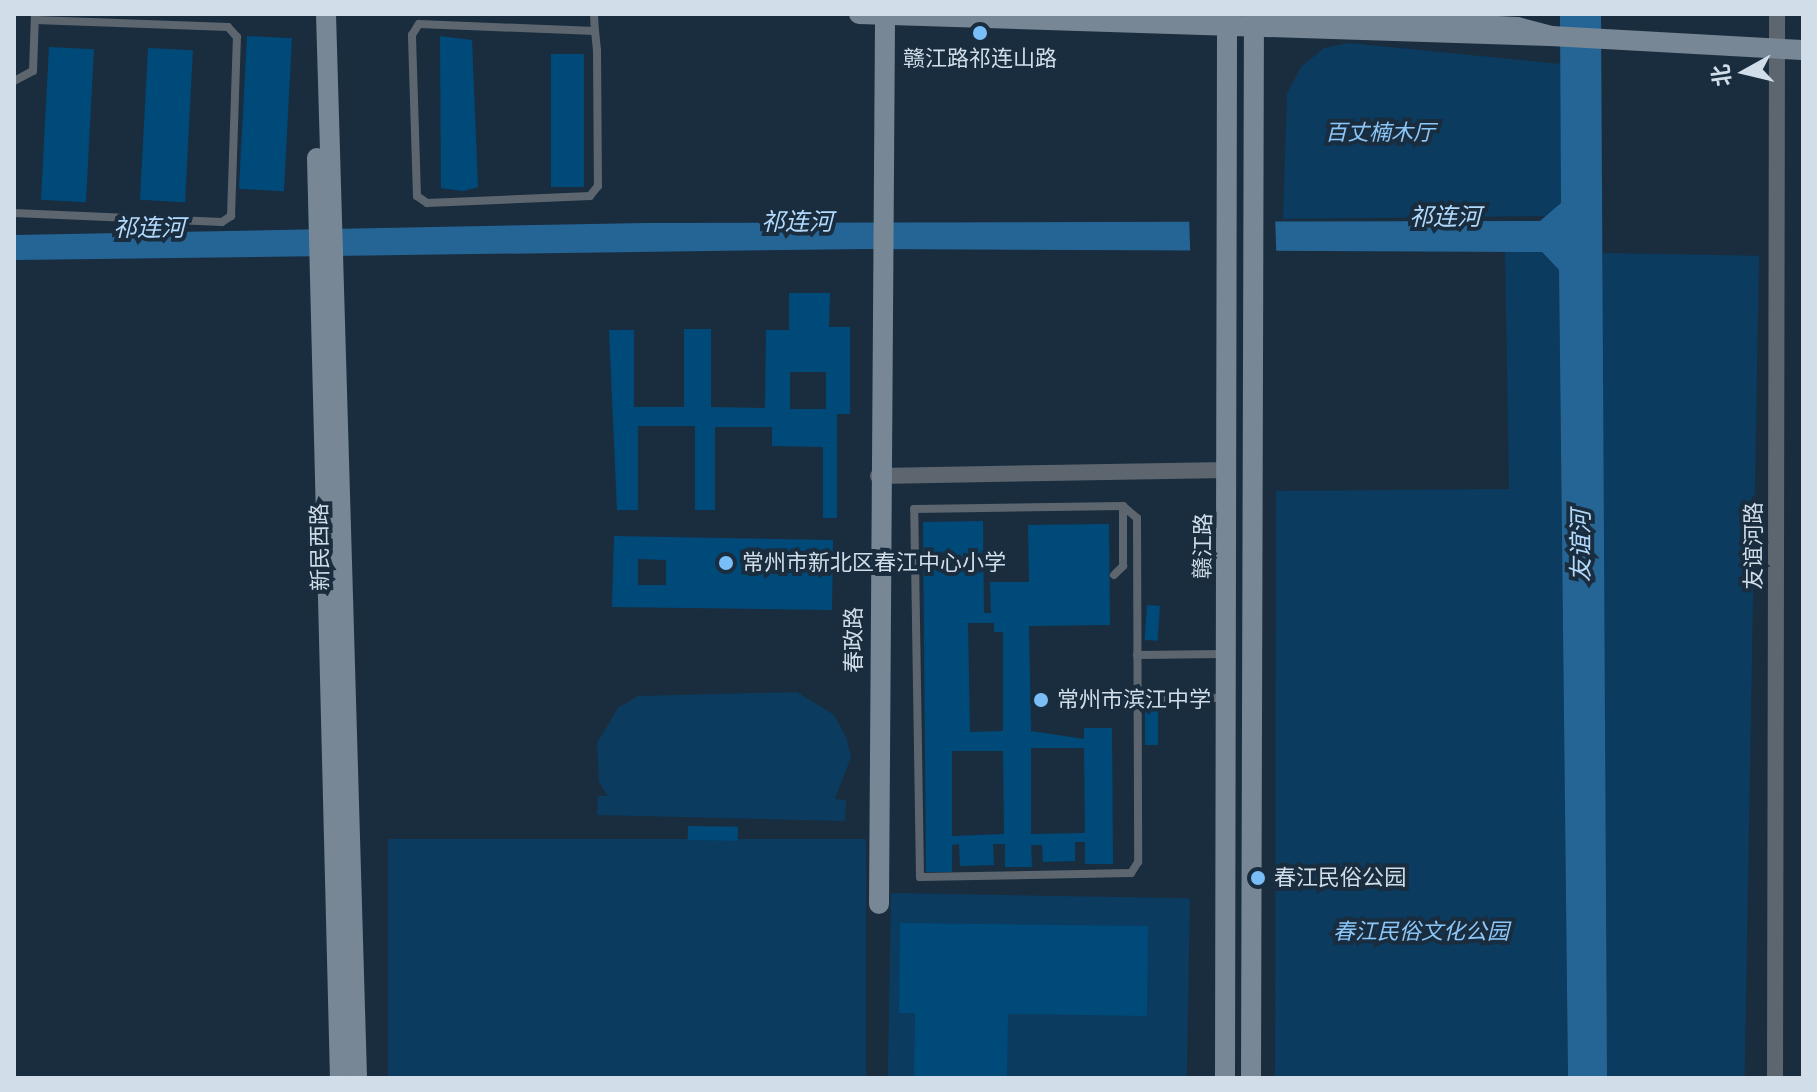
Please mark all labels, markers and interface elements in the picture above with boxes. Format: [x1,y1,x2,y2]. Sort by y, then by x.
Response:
marker: 赣江路祁连山路 [971,24,989,42]
north arrow [1705,32,1785,112]
place label: 赣江路祁连山路 [903,46,1057,72]
text: 北 [1706,62,1737,88]
park label: 百丈楠木厅 [1325,120,1435,146]
water label: 祁连河 [1409,203,1481,231]
water label: 祁连河 [761,208,833,236]
water label: 祁连河 [113,214,185,242]
street label: 友谊河路 [1741,502,1767,590]
street label: 新民西路 [306,503,334,591]
water label: 友谊河 [1567,510,1595,582]
street label: 赣江路 [1189,513,1217,579]
place label: 常州市新北区春江中心小学 [742,550,1006,576]
marker: 常州市新北区春江中心小学 [717,554,735,572]
street label: 春政路 [841,607,867,673]
place label: 常州市滨江中学 [1057,687,1211,713]
marker: 常州市滨江中学 [1032,691,1050,709]
place label: 春江民俗公园 [1274,865,1406,891]
marker: 春江民俗公园 [1249,869,1267,887]
park label: 春江民俗文化公园 [1333,919,1509,945]

